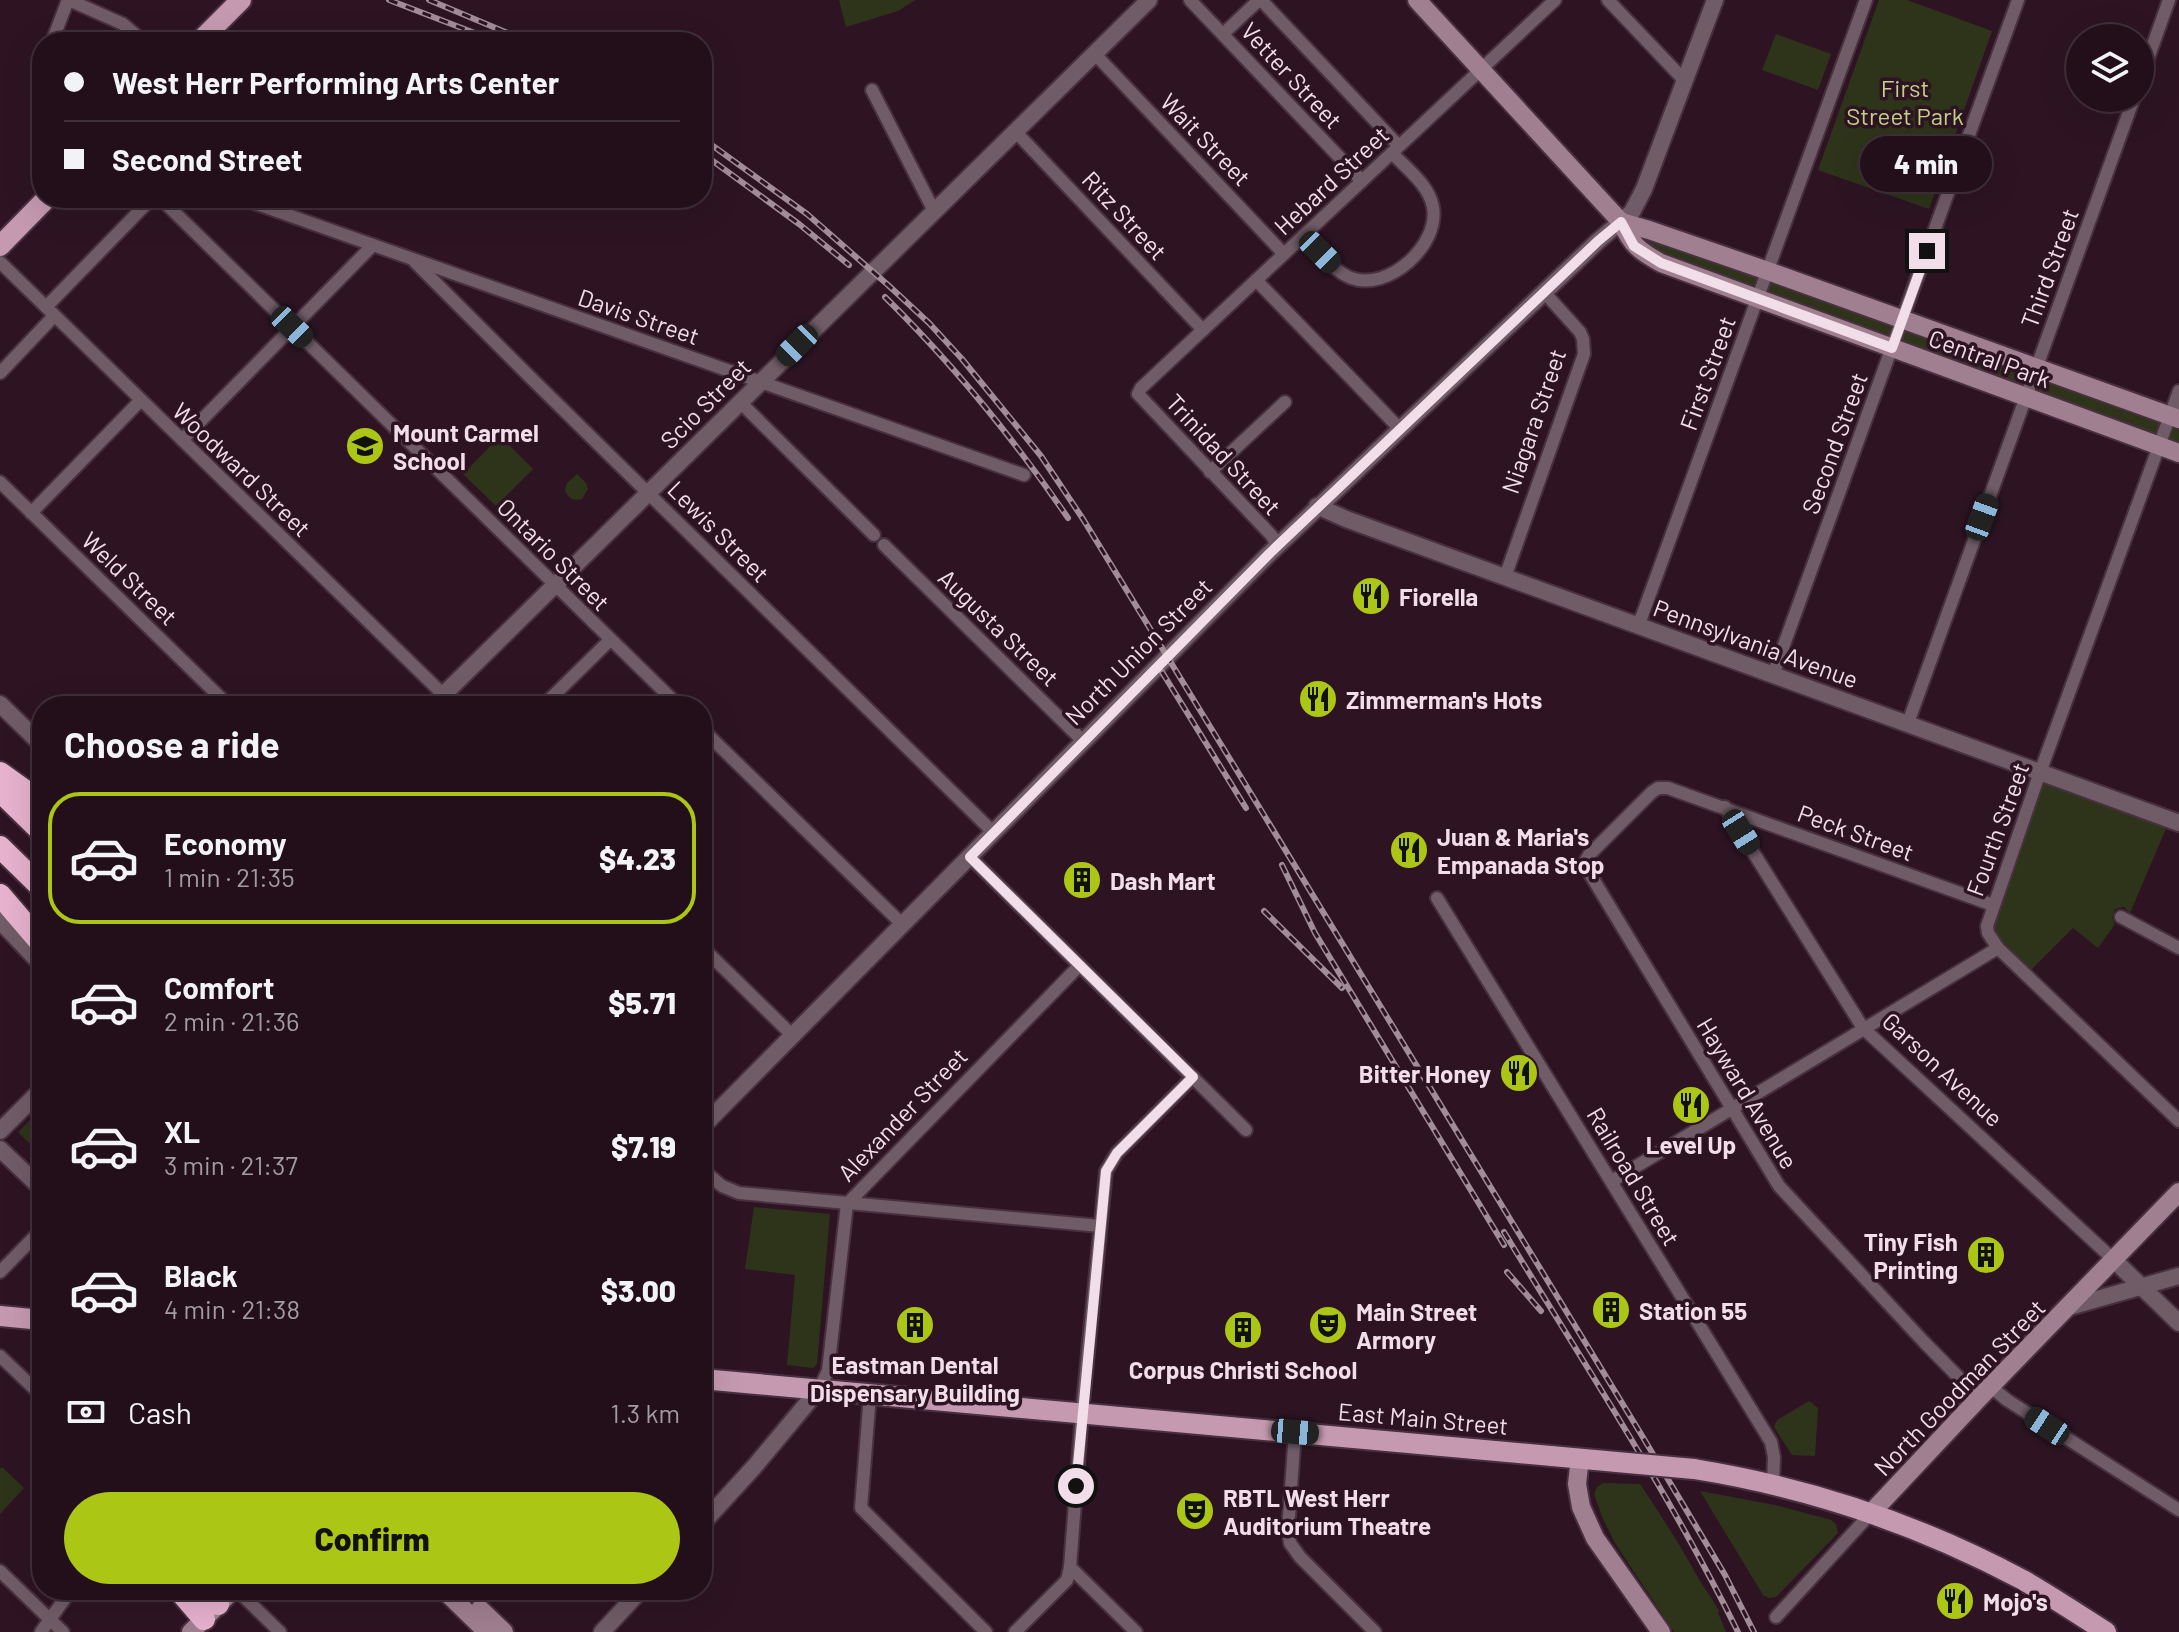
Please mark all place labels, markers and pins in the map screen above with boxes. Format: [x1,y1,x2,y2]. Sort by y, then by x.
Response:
place label: Mount Carmel School [393,418,539,475]
school or university icon: Mount Carmel School [344,425,386,467]
restaurant icon: Fiorella [1350,575,1392,617]
place label: Fiorella [1399,582,1478,611]
restaurant icon: Zimmerman's Hots [1297,678,1339,720]
place label: Zimmerman's Hots [1346,685,1542,714]
place label: Juan & Maria's Empanada Stop [1437,822,1604,879]
restaurant icon: Juan & Maria's Empanada Stop [1388,829,1430,871]
building icon: Dash Mart [1061,859,1103,901]
place label: Dash Mart [1110,866,1216,895]
restaurant icon: Bitter Honey [1498,1052,1540,1094]
place label: Bitter Honey [1359,1059,1491,1088]
restaurant icon: Level Up [1670,1084,1712,1126]
place label: Level Up [1646,1130,1736,1159]
place label: Tiny Fish Printing [1864,1227,1958,1284]
building icon: Tiny Fish Printing [1965,1234,2007,1276]
building icon: Station 55 [1590,1289,1632,1331]
place label: Station 55 [1639,1296,1747,1325]
place label: Main Street Armory [1356,1297,1477,1354]
building icon: Eastman Dental Dispensary Building [894,1304,936,1346]
theatre icon: Main Street Armory [1307,1304,1349,1346]
building icon: Corpus Christi School [1222,1309,1264,1351]
place label: Eastman Dental Dispensary Building [810,1350,1020,1407]
place label: Corpus Christi School [1129,1355,1357,1384]
place label: RBTL West Herr Auditorium Theatre [1223,1483,1431,1540]
theatre icon: RBTL West Herr Auditorium Theatre [1174,1490,1216,1532]
restaurant icon: Mojo's [1934,1580,1976,1622]
place label: Mojo's [1983,1587,2048,1616]

